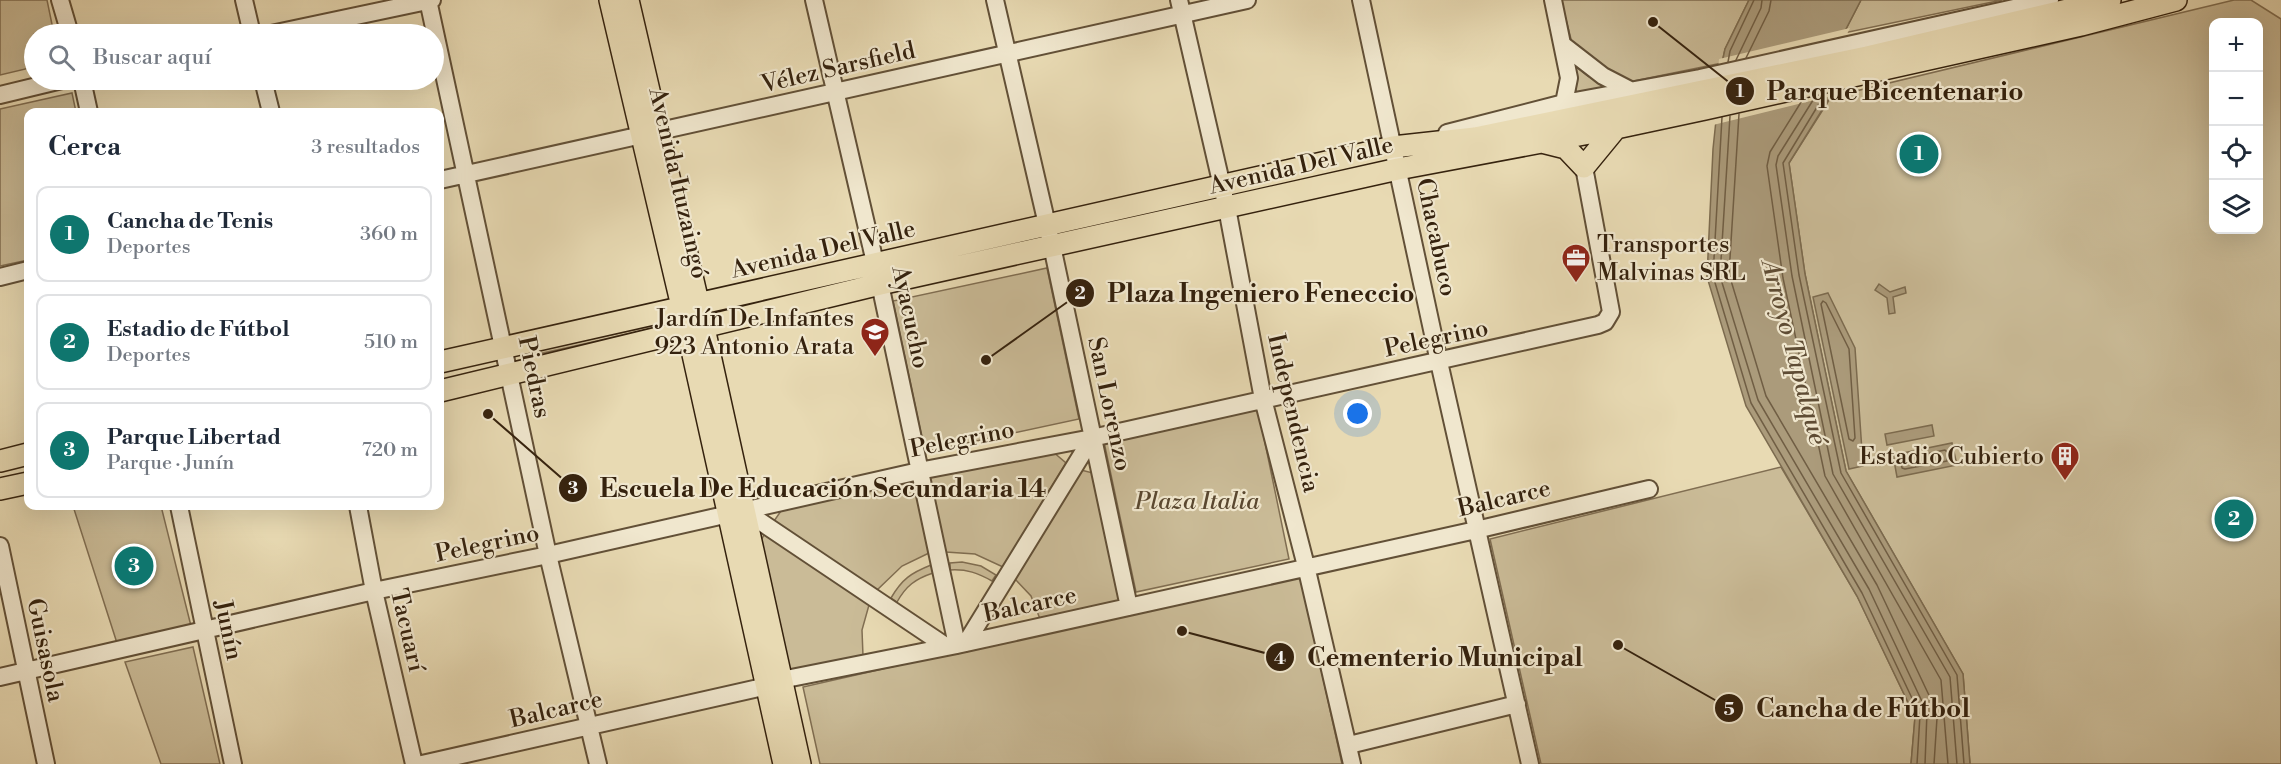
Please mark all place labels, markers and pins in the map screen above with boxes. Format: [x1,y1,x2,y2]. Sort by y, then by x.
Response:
callout: Parque Bicentenario [1725,69,2036,113]
pin: 1 [1900,132,1938,176]
place label: Transportes Malvinas SRL [1597,230,1746,288]
office icon: Transportes Malvinas SRL [1560,242,1592,284]
callout: Plaza Ingeniero Feneccio [1065,271,1426,315]
place label: Jardín De Infantes 923 Antonio Arata [655,304,855,362]
school or university icon: Jardín De Infantes 923 Antonio Arata [859,316,891,358]
building icon: Estadio Cubierto [2049,440,2081,482]
place label: Estadio Cubierto [1859,442,2044,472]
callout: Escuela De Educación Secundaria 14 [558,466,1059,510]
pin: 2 [2214,496,2254,542]
pin: 3 [114,544,154,588]
callout: Cementerio Municipal [1265,635,1595,679]
callout: Cancha de Fútbol [1714,686,1982,730]

